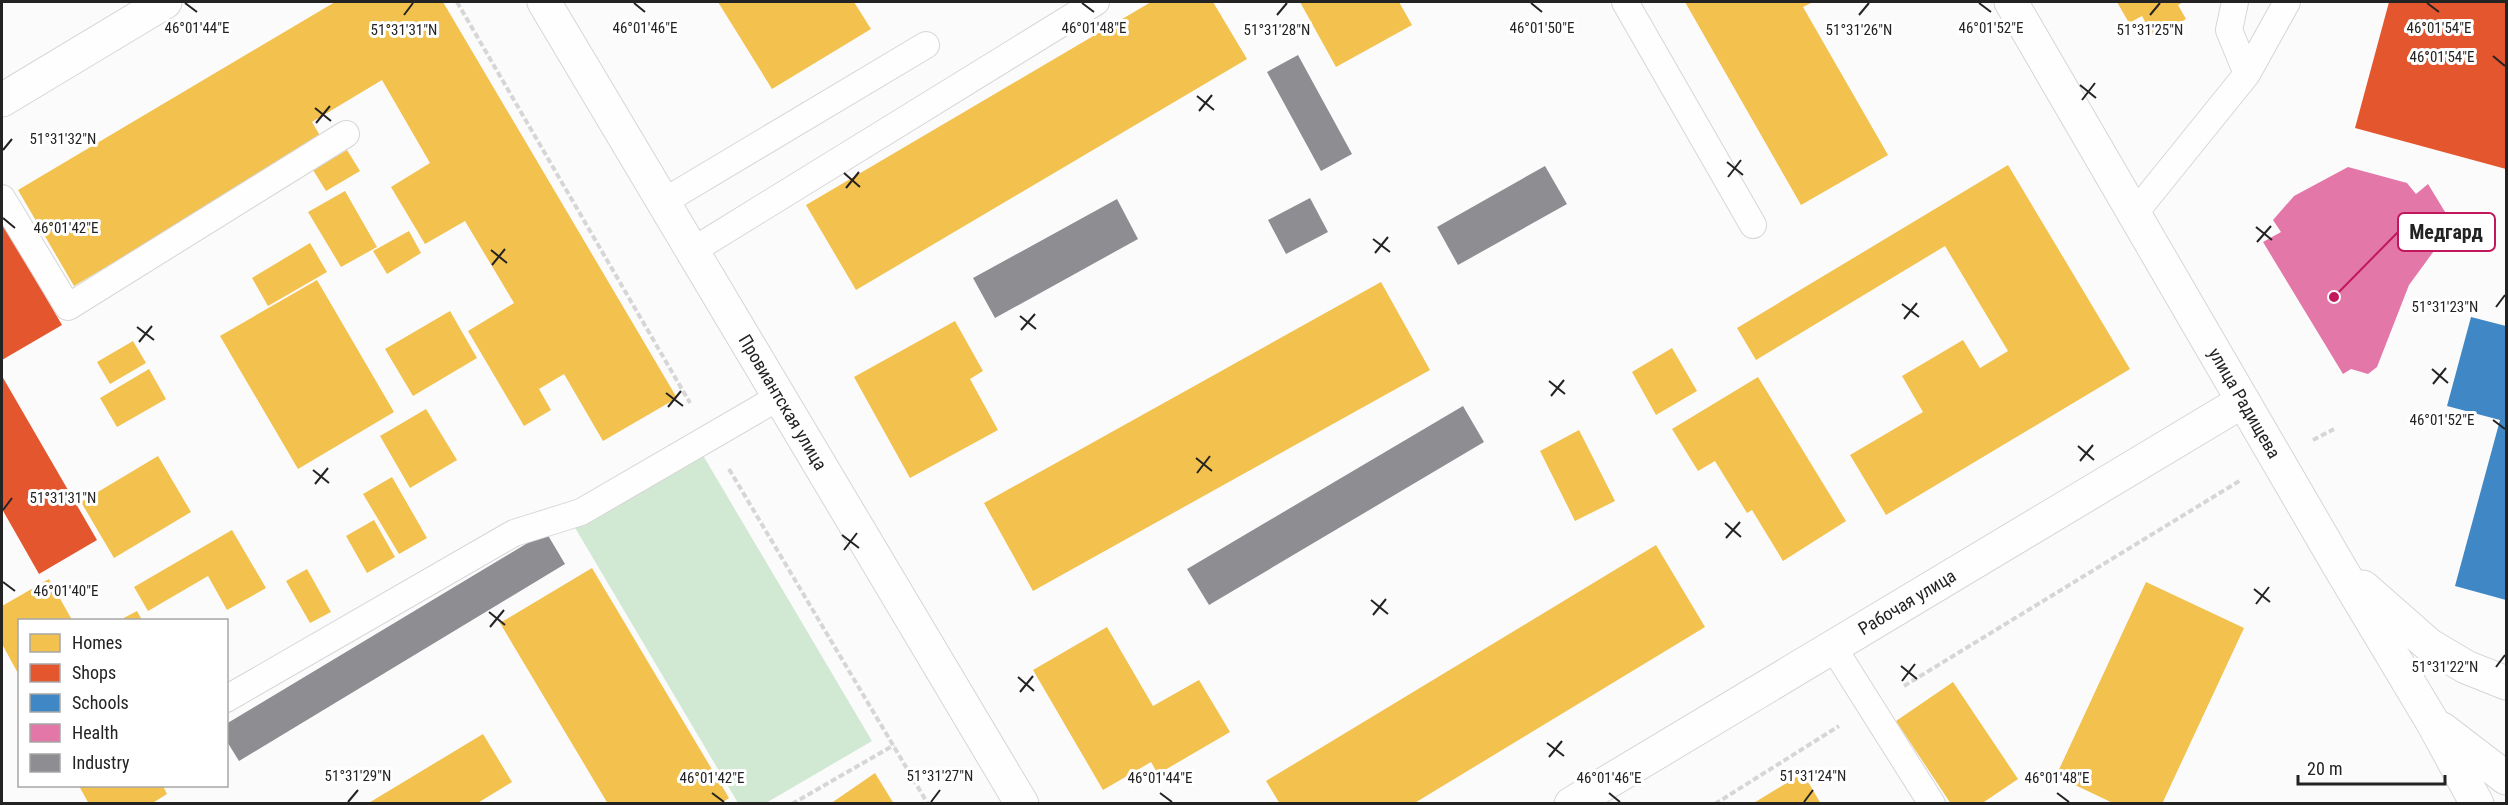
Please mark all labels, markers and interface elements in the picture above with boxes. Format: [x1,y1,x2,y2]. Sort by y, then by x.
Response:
text: 46°01'44"E [165,19,229,37]
text: 46°01'46"E [613,19,677,37]
text: 46°01'48"E [1062,19,1126,37]
text: 46°01'50"E [1510,19,1574,37]
text: 46°01'52"E [1959,19,2023,37]
text: 46°01'54"E [2407,19,2471,37]
text: 51°31'31"N [371,21,437,39]
text: 51°31'28"N [1244,21,1310,39]
text: 51°31'26"N [1826,21,1892,39]
text: 51°31'25"N [2117,21,2183,39]
text: 46°01'54"E [2410,48,2474,66]
text: 51°31'32"N [30,130,96,148]
callout: Медгард [2398,213,2495,251]
text: 46°01'42"E [34,219,98,237]
text: Медгард [2409,220,2483,244]
text: 51°31'23"N [2412,298,2478,316]
street label: Провиантская улица [735,330,831,474]
street label: улица Радищева [2204,344,2285,462]
text: 46°01'52"E [2410,411,2474,429]
text: 51°31'31"N [30,489,96,507]
street label: Рабочая улица [1854,565,1959,639]
text: 46°01'40"E [34,582,98,600]
legend [18,619,228,787]
text: Homes [72,632,122,653]
text: 51°31'22"N [2412,658,2478,676]
text: Shops [72,662,116,683]
text: Schools [72,692,129,713]
text: Health [72,722,118,743]
scale bar [2298,748,2445,786]
text: Industry [72,752,130,773]
text: 20 m [2307,758,2342,779]
text: 51°31'29"N [325,767,391,785]
text: 51°31'27"N [907,767,973,785]
text: 51°31'24"N [1780,767,1846,785]
text: 46°01'42"E [680,769,744,787]
text: 46°01'44"E [1128,769,1192,787]
text: 46°01'46"E [1577,769,1641,787]
text: 46°01'48"E [2025,769,2089,787]

